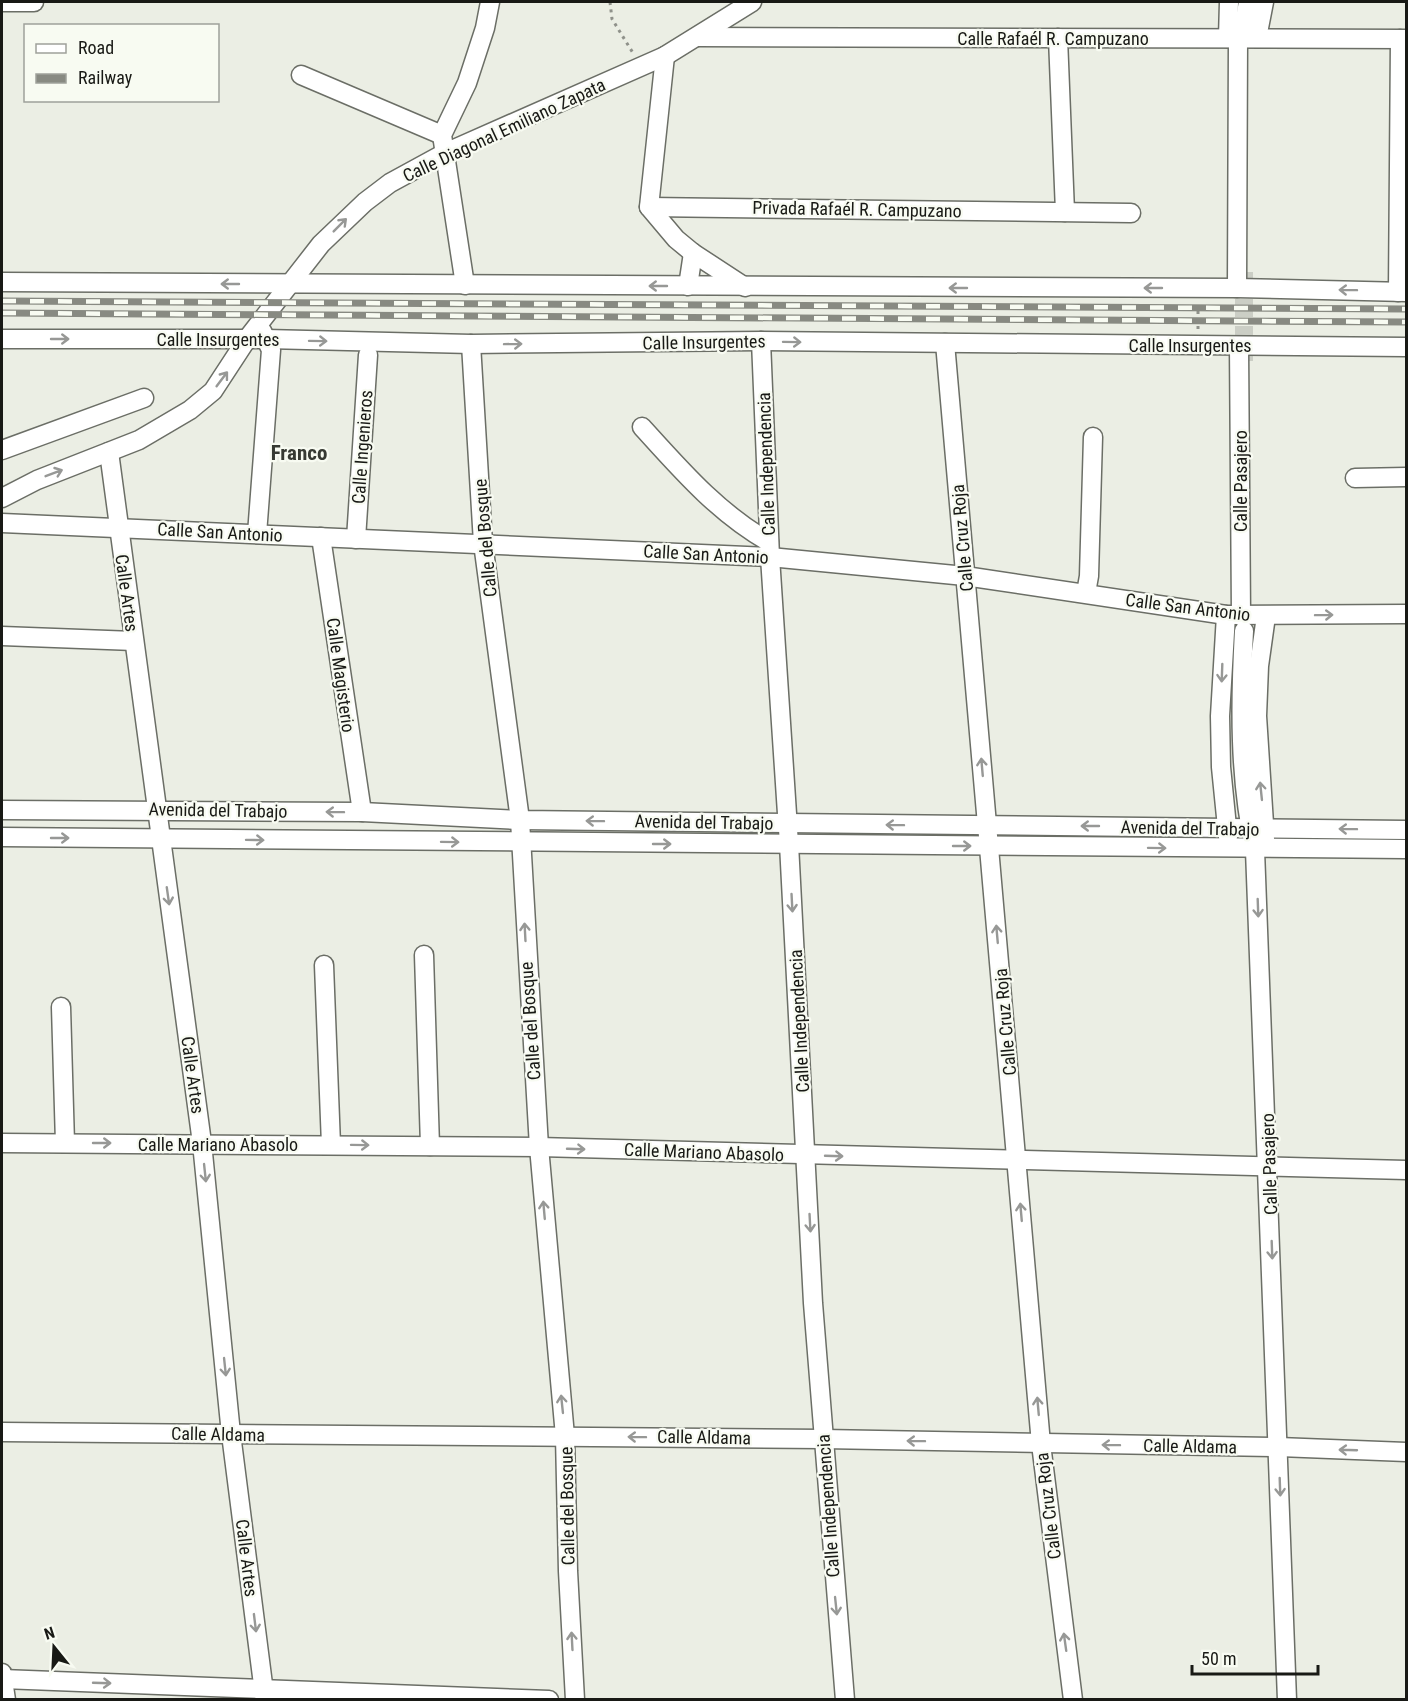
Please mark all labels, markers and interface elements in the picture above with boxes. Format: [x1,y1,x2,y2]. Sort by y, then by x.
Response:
legend [24,24,219,102]
street label: Calle Rafaél R. Campuzano [957,28,1149,49]
text: Road [78,37,114,58]
text: Railway [78,67,133,88]
street label: Calle Diagonal Emiliano Zapata [399,74,609,186]
street label: Privada Rafaél R. Campuzano [752,197,962,221]
one-way arrow [333,217,348,232]
one-way arrow [220,278,240,290]
one-way arrow [649,280,669,292]
one-way arrow [949,282,969,294]
one-way arrow [1144,282,1164,294]
one-way arrow [1339,284,1359,296]
street label: Calle Insurgentes [156,329,280,350]
street label: Calle Insurgentes [642,330,766,354]
one-way arrow [49,333,69,345]
one-way arrow [307,335,327,346]
street label: Calle Insurgentes [1128,335,1252,356]
one-way arrow [781,336,801,348]
one-way arrow [502,338,522,350]
one-way arrow [215,371,228,387]
street label: Calle Ingenieros [348,389,376,505]
street label: Calle Independencia [753,392,779,536]
street label: Calle Pasajero [1230,430,1251,532]
district label: Franco [271,441,327,465]
one-way arrow [44,467,63,478]
street label: Calle del Bosque [469,478,501,598]
street label: Calle Cruz Roja [947,484,977,592]
street label: Calle San Antonio [157,518,283,546]
street label: Calle San Antonio [643,540,769,568]
street label: Calle Artes [111,553,143,633]
street label: Calle San Antonio [1124,589,1252,625]
one-way arrow [1314,609,1334,621]
street label: Calle Magisterio [323,616,359,734]
one-way arrow [1216,663,1227,683]
one-way arrow [976,757,987,777]
one-way arrow [1255,782,1266,802]
street label: Avenida del Trabajo [148,798,288,822]
one-way arrow [326,806,346,818]
street label: Avenida del Trabajo [634,810,774,834]
one-way arrow [586,815,606,827]
street label: Avenida del Trabajo [1120,816,1260,840]
one-way arrow [886,819,906,830]
one-way arrow [1081,820,1101,832]
one-way arrow [1339,824,1359,835]
one-way arrow [49,832,69,844]
one-way arrow [244,834,264,845]
one-way arrow [439,836,459,848]
one-way arrow [652,838,672,850]
one-way arrow [952,840,972,852]
one-way arrow [1147,842,1167,854]
one-way arrow [163,886,174,906]
one-way arrow [787,892,798,912]
one-way arrow [1252,898,1263,918]
one-way arrow [519,922,530,942]
one-way arrow [991,924,1002,944]
street label: Calle Independencia [785,949,813,1093]
street label: Calle del Bosque [515,961,545,1081]
street label: Calle Cruz Roja [990,968,1020,1076]
street label: Calle Artes [177,1035,209,1115]
street label: Calle Pasajero [1257,1113,1281,1215]
street label: Calle Mariano Abasolo [138,1134,298,1155]
one-way arrow [91,1137,111,1149]
one-way arrow [349,1139,369,1151]
street label: Calle Mariano Abasolo [624,1139,784,1165]
one-way arrow [565,1143,585,1154]
one-way arrow [823,1151,843,1162]
one-way arrow [200,1162,211,1182]
one-way arrow [538,1201,549,1221]
one-way arrow [1015,1202,1026,1222]
one-way arrow [804,1213,815,1233]
one-way arrow [1266,1239,1278,1259]
one-way arrow [219,1357,230,1376]
one-way arrow [556,1395,567,1415]
one-way arrow [1032,1397,1043,1417]
street label: Calle Aldama [171,1423,265,1445]
street label: Calle Aldama [657,1426,751,1448]
one-way arrow [628,1431,648,1443]
street label: Calle Independencia [813,1434,843,1578]
one-way arrow [907,1435,927,1446]
street label: Calle Aldama [1143,1435,1237,1457]
one-way arrow [1102,1439,1122,1450]
one-way arrow [1339,1444,1359,1455]
street label: Calle del Bosque [555,1447,579,1565]
street label: Calle Cruz Roja [1031,1451,1065,1561]
one-way arrow [1275,1476,1286,1496]
street label: Calle Artes [232,1518,262,1598]
one-way arrow [831,1596,842,1616]
one-way arrow [250,1613,261,1633]
north arrow [24,1617,84,1677]
text: N [42,1623,57,1644]
one-way arrow [566,1632,577,1652]
one-way arrow [1060,1632,1071,1652]
scale bar [1192,1638,1318,1676]
text: 50 m [1201,1648,1236,1669]
one-way arrow [91,1677,111,1688]

